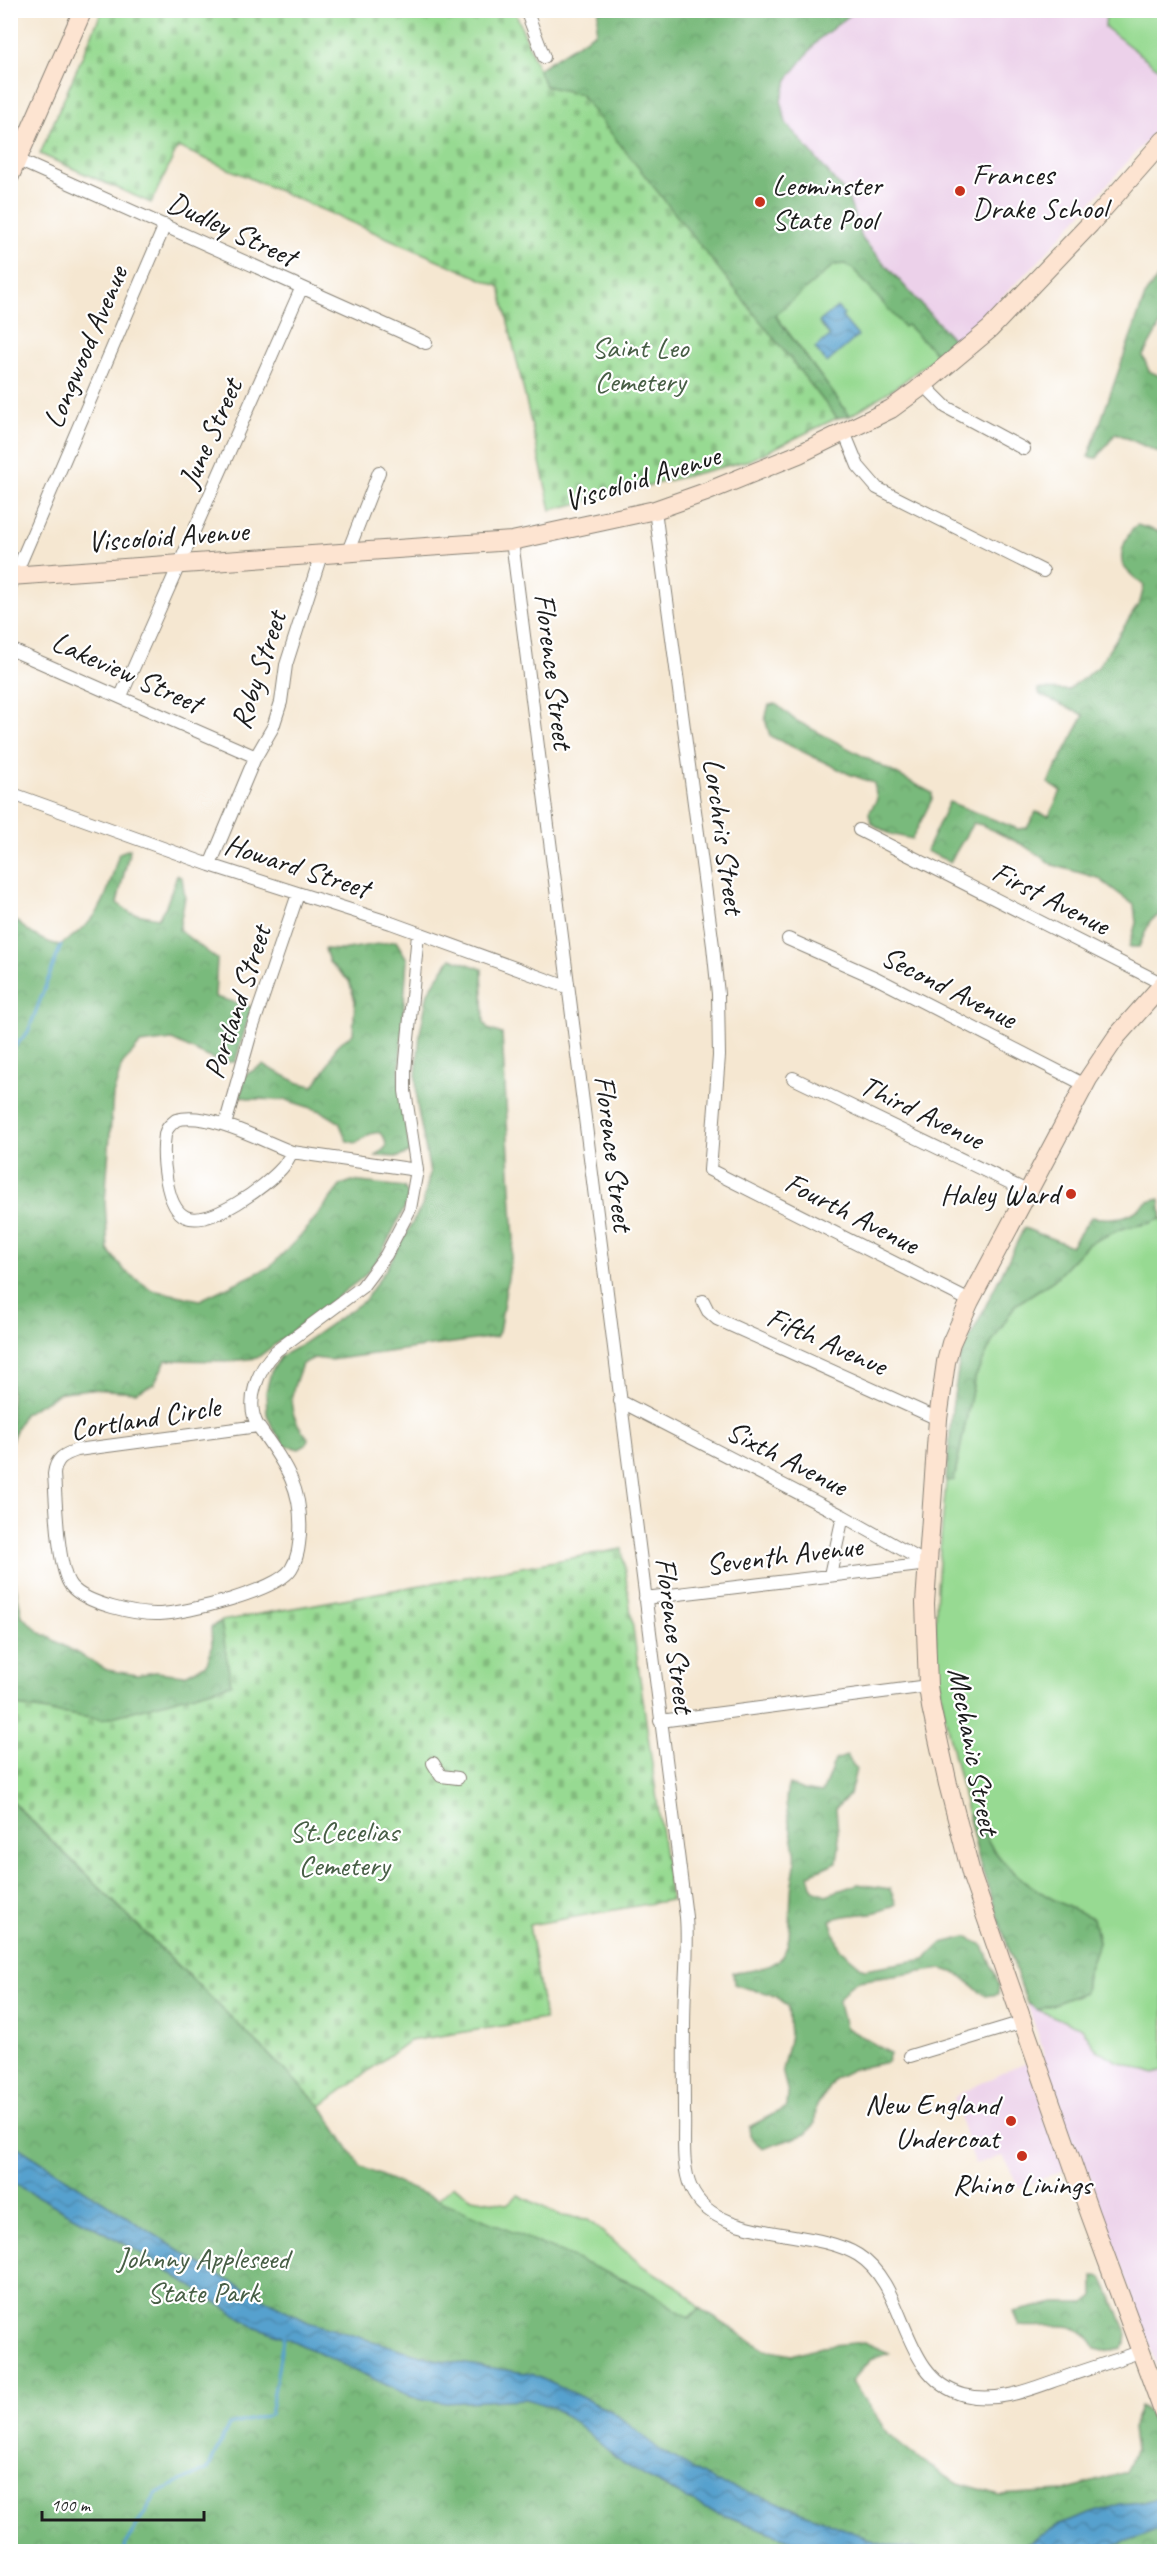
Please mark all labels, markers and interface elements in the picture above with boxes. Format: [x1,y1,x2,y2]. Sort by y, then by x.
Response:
place label: Frances Drake School [972,155,1112,227]
place label: Leominster State Pool [772,166,884,238]
street label: Dudley Street [161,183,306,277]
marker: Frances Drake School [953,184,967,198]
marker: Leominster State Pool [753,195,767,209]
street label: Longwood Avenue [34,258,137,434]
park label: Saint Leo Cemetery [592,328,690,400]
street label: June Street [168,370,252,495]
street label: Viscoloid Avenue [559,436,727,520]
street label: Viscoloid Avenue [86,511,252,561]
street label: Florence Street [526,591,583,754]
street label: Roby Street [221,603,296,734]
street label: Lakeview Street [46,622,212,724]
street label: Lorchris Street [694,756,754,919]
street label: Howard Street [220,825,378,908]
street label: First Avenue [986,852,1118,945]
street label: Portland Street [194,918,281,1083]
street label: Second Avenue [875,937,1025,1038]
street label: Third Avenue [854,1066,992,1159]
street label: Florence Street [586,1073,643,1236]
street label: Fourth Avenue [779,1163,927,1264]
place label: Haley Ward [940,1175,1063,1213]
marker: Haley Ward [1064,1187,1078,1201]
street label: Fifth Avenue [761,1298,895,1385]
street label: Cortland Circle [67,1387,225,1449]
street label: Sixth Avenue [720,1411,856,1506]
street label: Seventh Avenue [704,1526,867,1583]
street label: Florence Street [647,1555,704,1718]
street label: Mechanic Street [939,1664,1009,1841]
park label: St.Cecelias Cemetery [289,1812,401,1884]
place label: New England Undercoat [865,2085,1003,2157]
marker: New England Undercoat [1004,2114,1018,2128]
marker: Rhino Linings [1015,2149,1029,2163]
place label: Rhino Linings [953,2165,1094,2203]
park label: Johnny Appleseed State Park [115,2239,293,2311]
scale bar [42,2484,204,2522]
text: 100 m [51,2494,92,2516]

